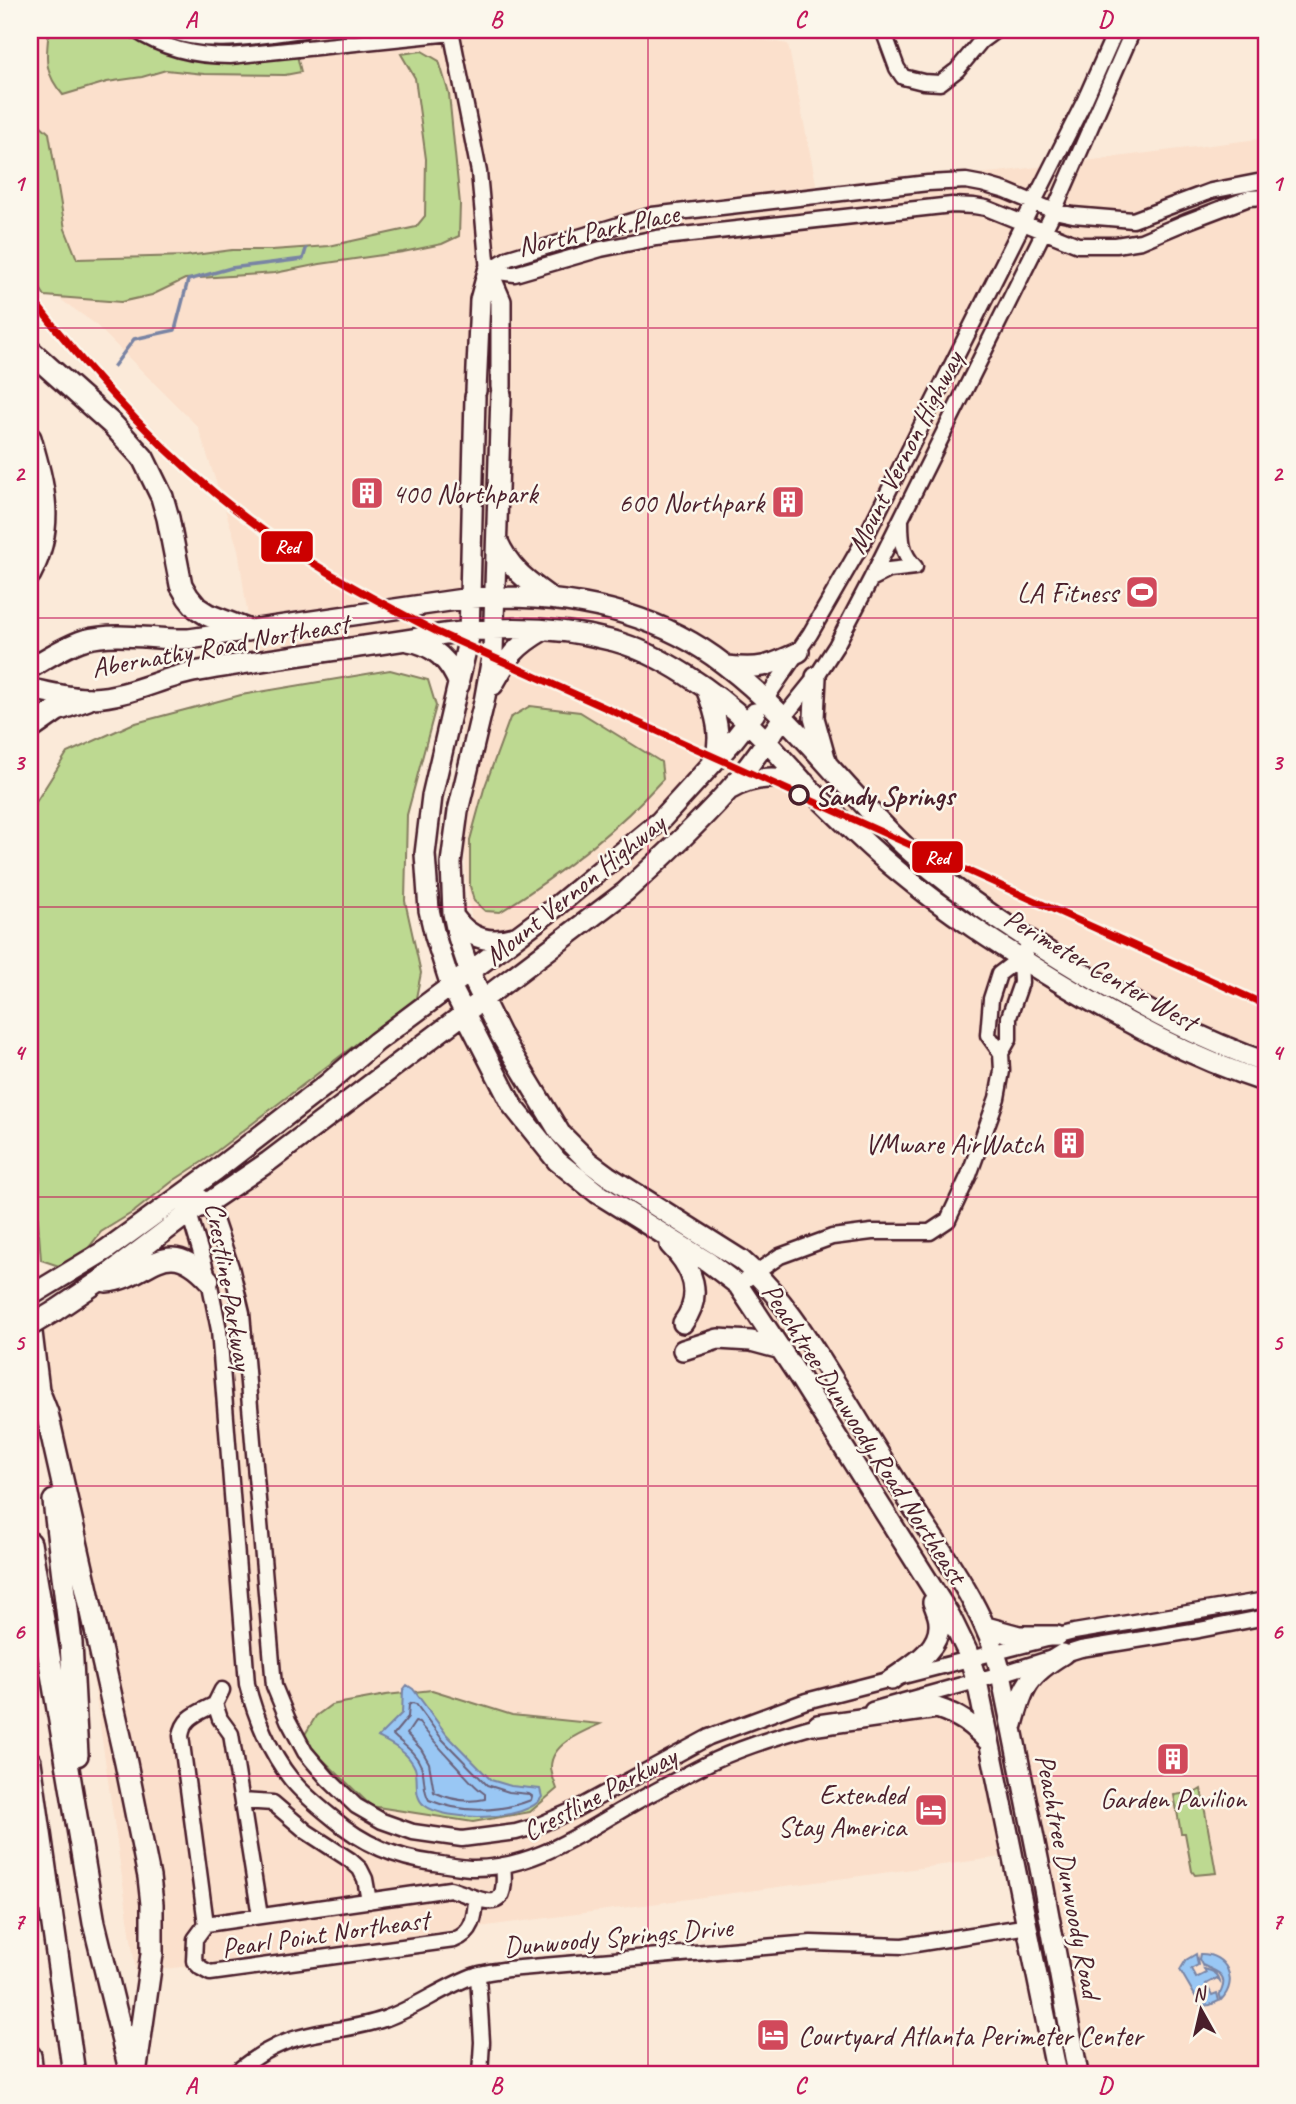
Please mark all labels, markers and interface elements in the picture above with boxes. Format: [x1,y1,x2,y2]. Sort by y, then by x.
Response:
text: A [185,5,199,34]
text: B [490,5,504,34]
text: C [795,5,809,34]
text: D [1098,5,1114,34]
text: 1 [14,169,27,198]
text: 1 [1272,169,1285,198]
street label: North Park Place [514,195,684,264]
street label: Mount Vernon Highway [838,343,972,559]
text: 2 [14,459,27,488]
text: 2 [1272,459,1285,488]
building icon: 400 Northpark [348,474,386,512]
place label: 400 Northpark [392,476,539,511]
building icon: 600 Northpark [769,483,807,521]
place label: 600 Northpark [619,485,766,520]
line badge: Red [260,530,314,563]
text: Red [275,535,302,559]
sports icon: LA Fitness [1123,573,1161,611]
place label: LA Fitness [1017,575,1120,610]
street label: Abernathy Road Northeast [89,605,355,685]
text: 3 [14,748,27,777]
text: 3 [1272,748,1285,777]
place label: Sandy Springs [815,778,958,813]
marker: Sandy Springs [789,785,809,805]
street label: Mount Vernon Highway [477,804,674,973]
line badge: Red [911,840,964,874]
text: Red [925,846,952,870]
street label: Perimeter Center West [998,900,1207,1041]
text: 4 [14,1038,27,1067]
text: 4 [1272,1038,1285,1067]
building icon: VMware AirWatch [1050,1124,1088,1162]
place label: VMware AirWatch [865,1126,1044,1161]
street label: Crestline Parkway [198,1200,262,1375]
street label: Peachtree Dunwoody Road Northeast [754,1276,976,1593]
text: 5 [14,1328,26,1357]
text: 5 [1272,1328,1284,1357]
text: 6 [14,1617,27,1646]
text: 6 [1272,1617,1285,1646]
street label: Crestline Parkway [516,1737,684,1849]
building icon: Garden Pavilion [1154,1740,1192,1778]
street label: Peachtree Dunwoody Road [1028,1751,1110,2005]
place label: Extended Stay America [778,1777,910,1844]
place label: Garden Pavilion [1100,1781,1247,1816]
hotel icon: Extended Stay America [912,1791,950,1829]
street label: Pearl Point Northeast [219,1901,435,1965]
text: 7 [14,1907,27,1936]
text: 7 [1272,1907,1285,1936]
street label: Dunwoody Springs Drive [502,1909,736,1964]
north arrow [1166,1974,1236,2044]
text: N [1191,1981,1209,2007]
hotel icon: Courtyard Atlanta Perimeter Center [754,2016,792,2054]
place label: Courtyard Atlanta Perimeter Center [798,2018,1145,2053]
text: A [185,2071,199,2100]
text: B [490,2071,504,2100]
text: C [795,2071,809,2100]
text: D [1098,2071,1114,2100]

